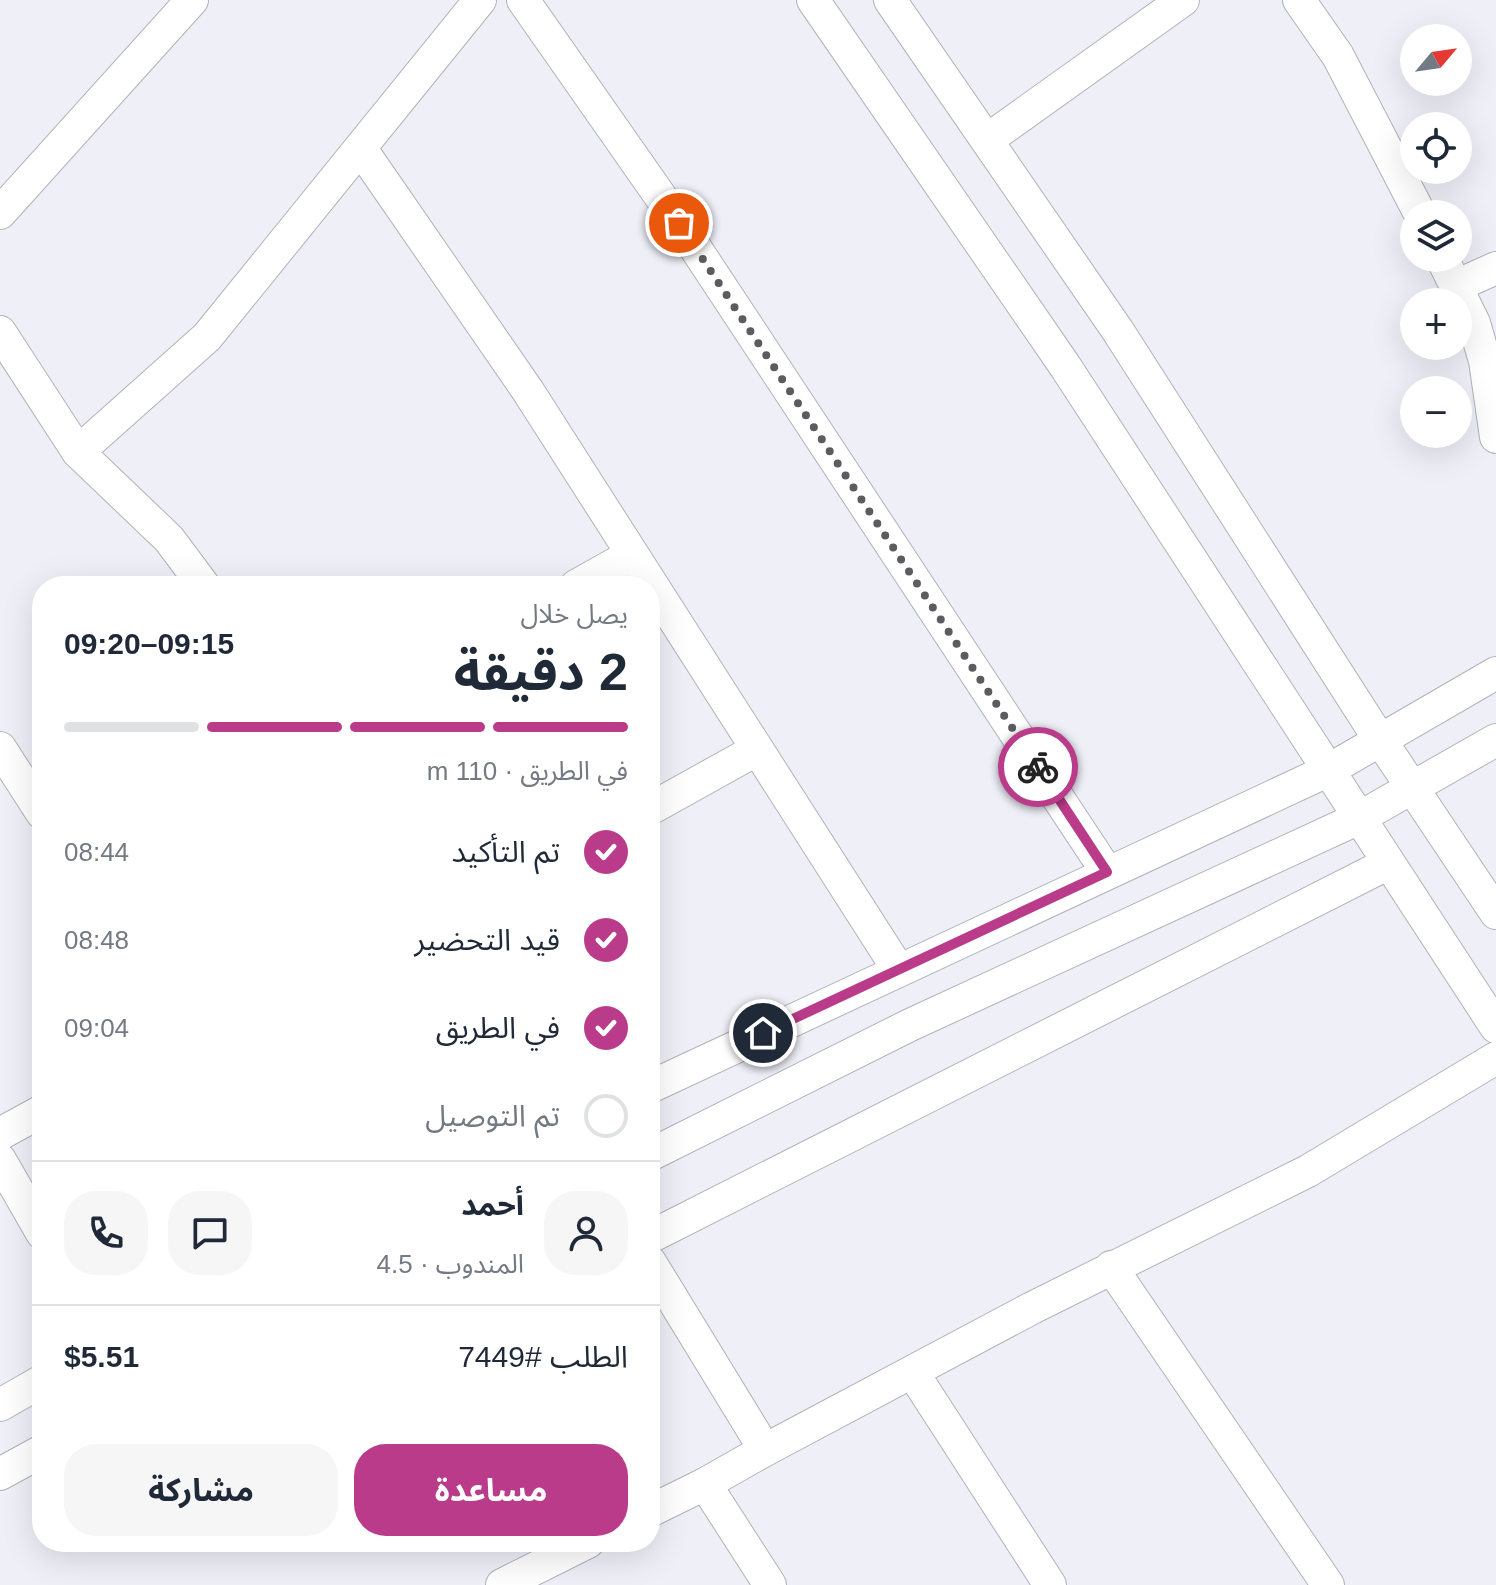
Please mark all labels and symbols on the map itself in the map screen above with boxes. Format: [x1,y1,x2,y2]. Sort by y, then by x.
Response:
north arrow [1400,24,1472,96]
pin [645,189,713,257]
courier [998,727,1078,807]
pin [729,999,797,1067]

